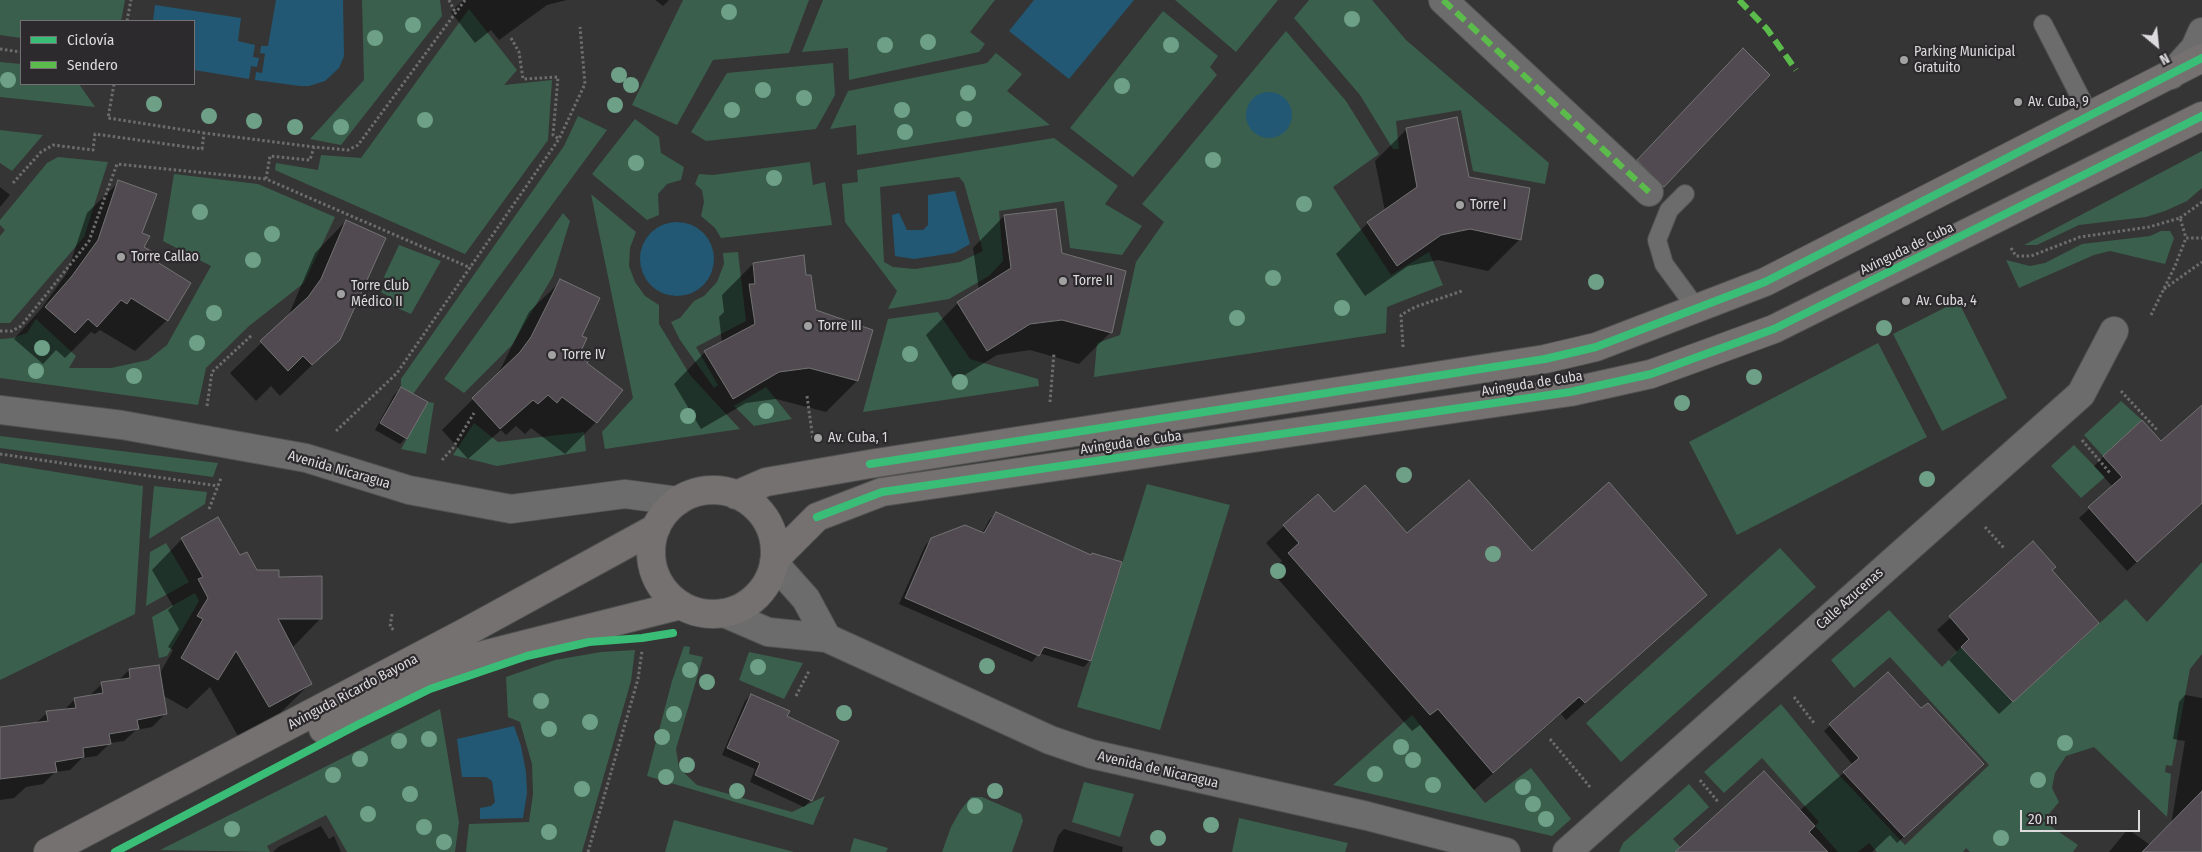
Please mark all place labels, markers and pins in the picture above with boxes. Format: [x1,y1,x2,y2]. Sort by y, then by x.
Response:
place label: Parking Municipal Gratuito [1914,44,2015,76]
marker: Parking Municipal Gratuito [1898,54,1910,66]
place label: Av. Cuba, 9 [2028,94,2089,110]
marker: Av. Cuba, 9 [2012,96,2024,108]
place label: Torre I [1470,197,1506,213]
marker: Torre I [1454,199,1466,211]
place label: Torre Callao [131,249,199,265]
marker: Torre Callao [115,251,127,263]
place label: Torre II [1073,273,1113,289]
marker: Torre II [1057,275,1069,287]
place label: Torre Club Médico II [351,278,409,310]
marker: Torre Club Médico II [335,288,347,300]
place label: Av. Cuba, 4 [1916,293,1977,309]
marker: Av. Cuba, 4 [1900,295,1912,307]
place label: Torre III [818,318,862,334]
marker: Torre III [802,320,814,332]
place label: Torre IV [562,347,605,363]
marker: Torre IV [546,349,558,361]
place label: Av. Cuba, 1 [828,430,887,446]
marker: Av. Cuba, 1 [812,432,824,444]

